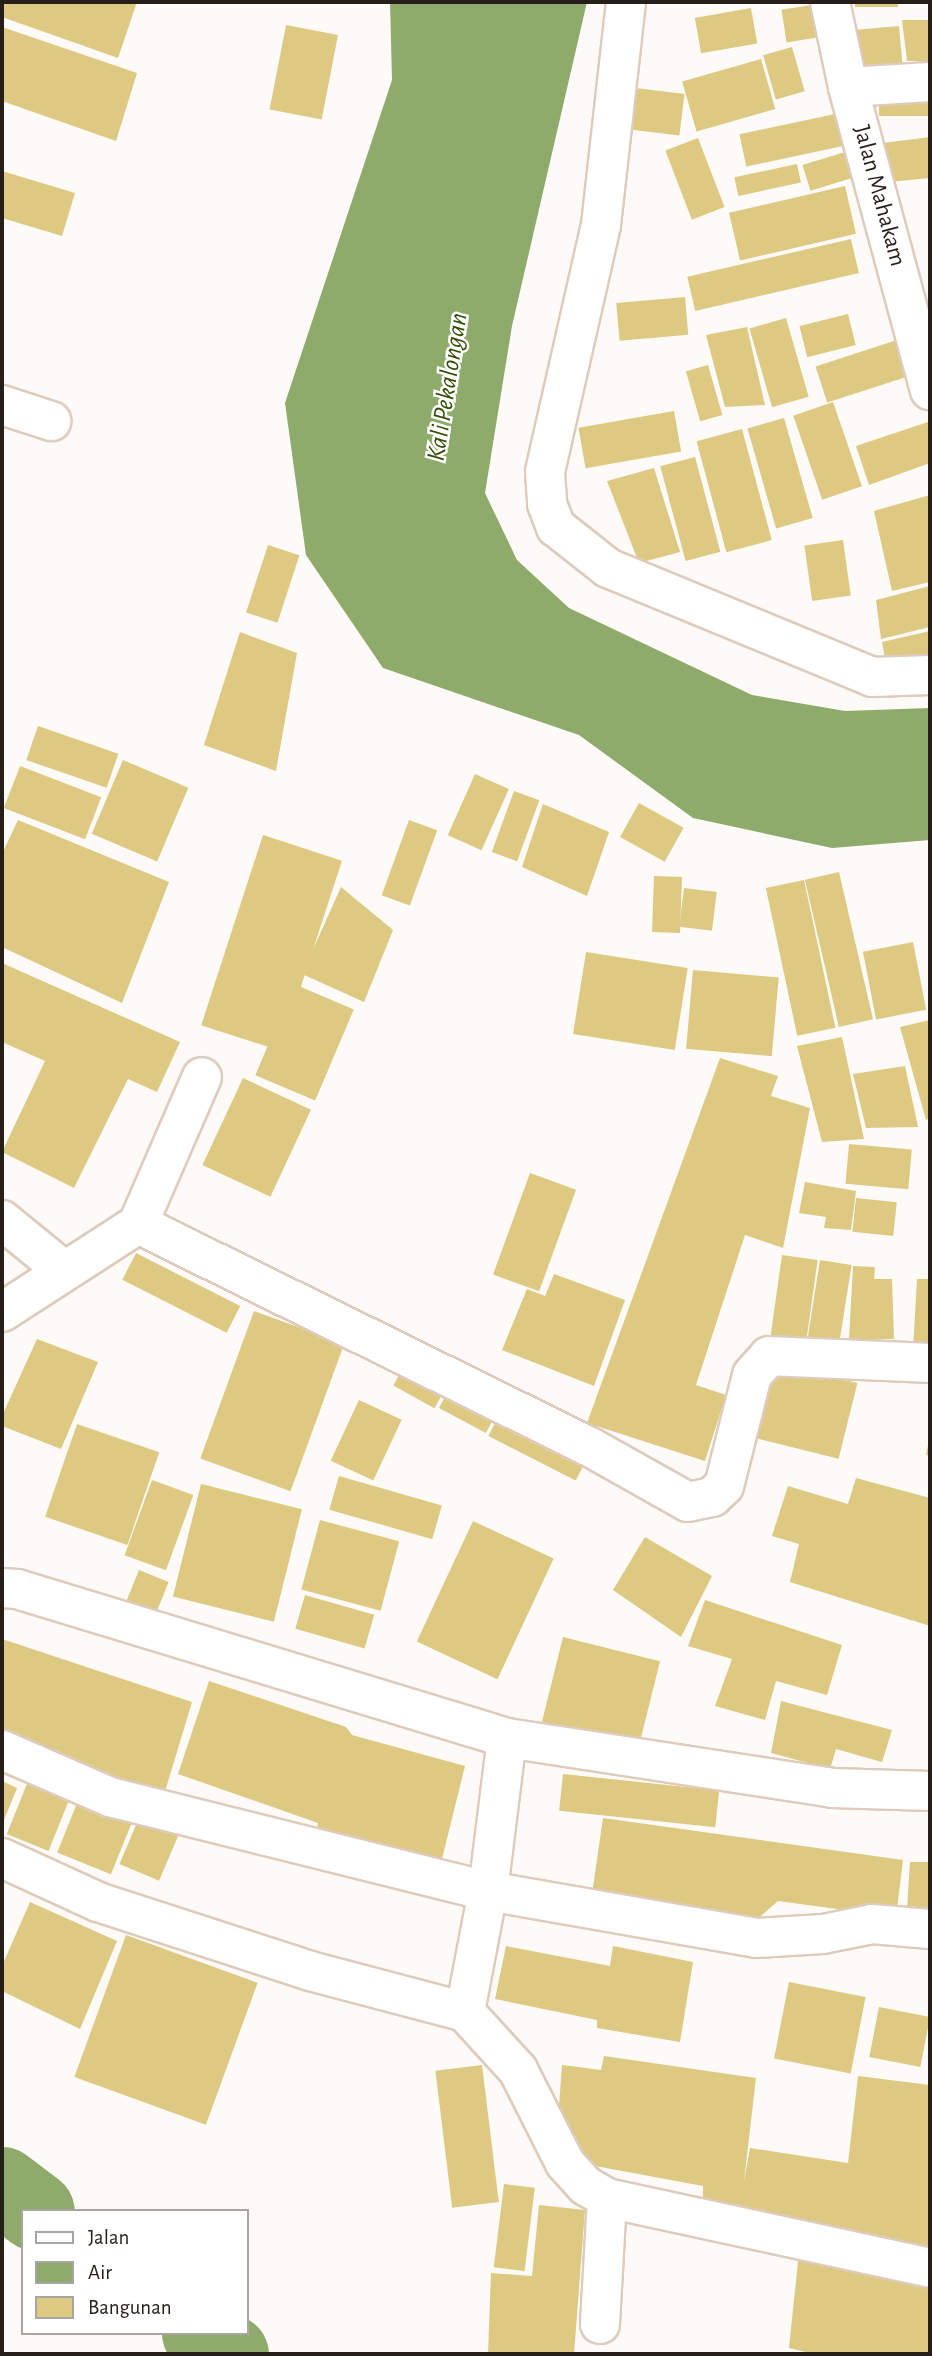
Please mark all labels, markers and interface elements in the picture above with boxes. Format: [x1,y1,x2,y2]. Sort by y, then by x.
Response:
street label: Jalan Mahakam [846,122,912,270]
water label: Kali Pekalongan [421,311,475,463]
legend [21,2209,248,2335]
text: Jalan [88,2227,129,2248]
text: Air [88,2262,112,2283]
text: Bangunan [88,2297,172,2318]

